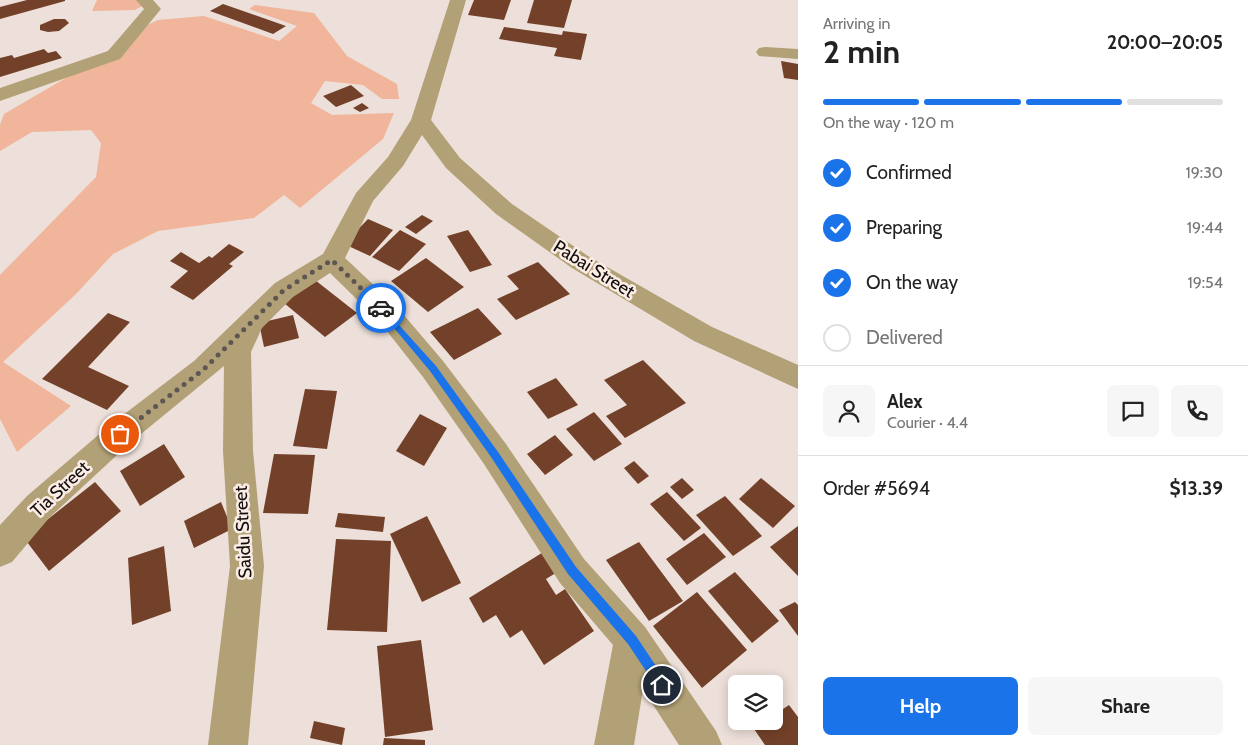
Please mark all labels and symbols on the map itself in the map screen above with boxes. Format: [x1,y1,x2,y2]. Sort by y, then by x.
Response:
street label: Pabai Street [549,235,639,303]
courier [356,283,406,333]
pin [99,413,141,455]
street label: Tia Street [26,456,94,522]
street label: Saidu Street [230,485,256,579]
pin [641,664,683,706]

